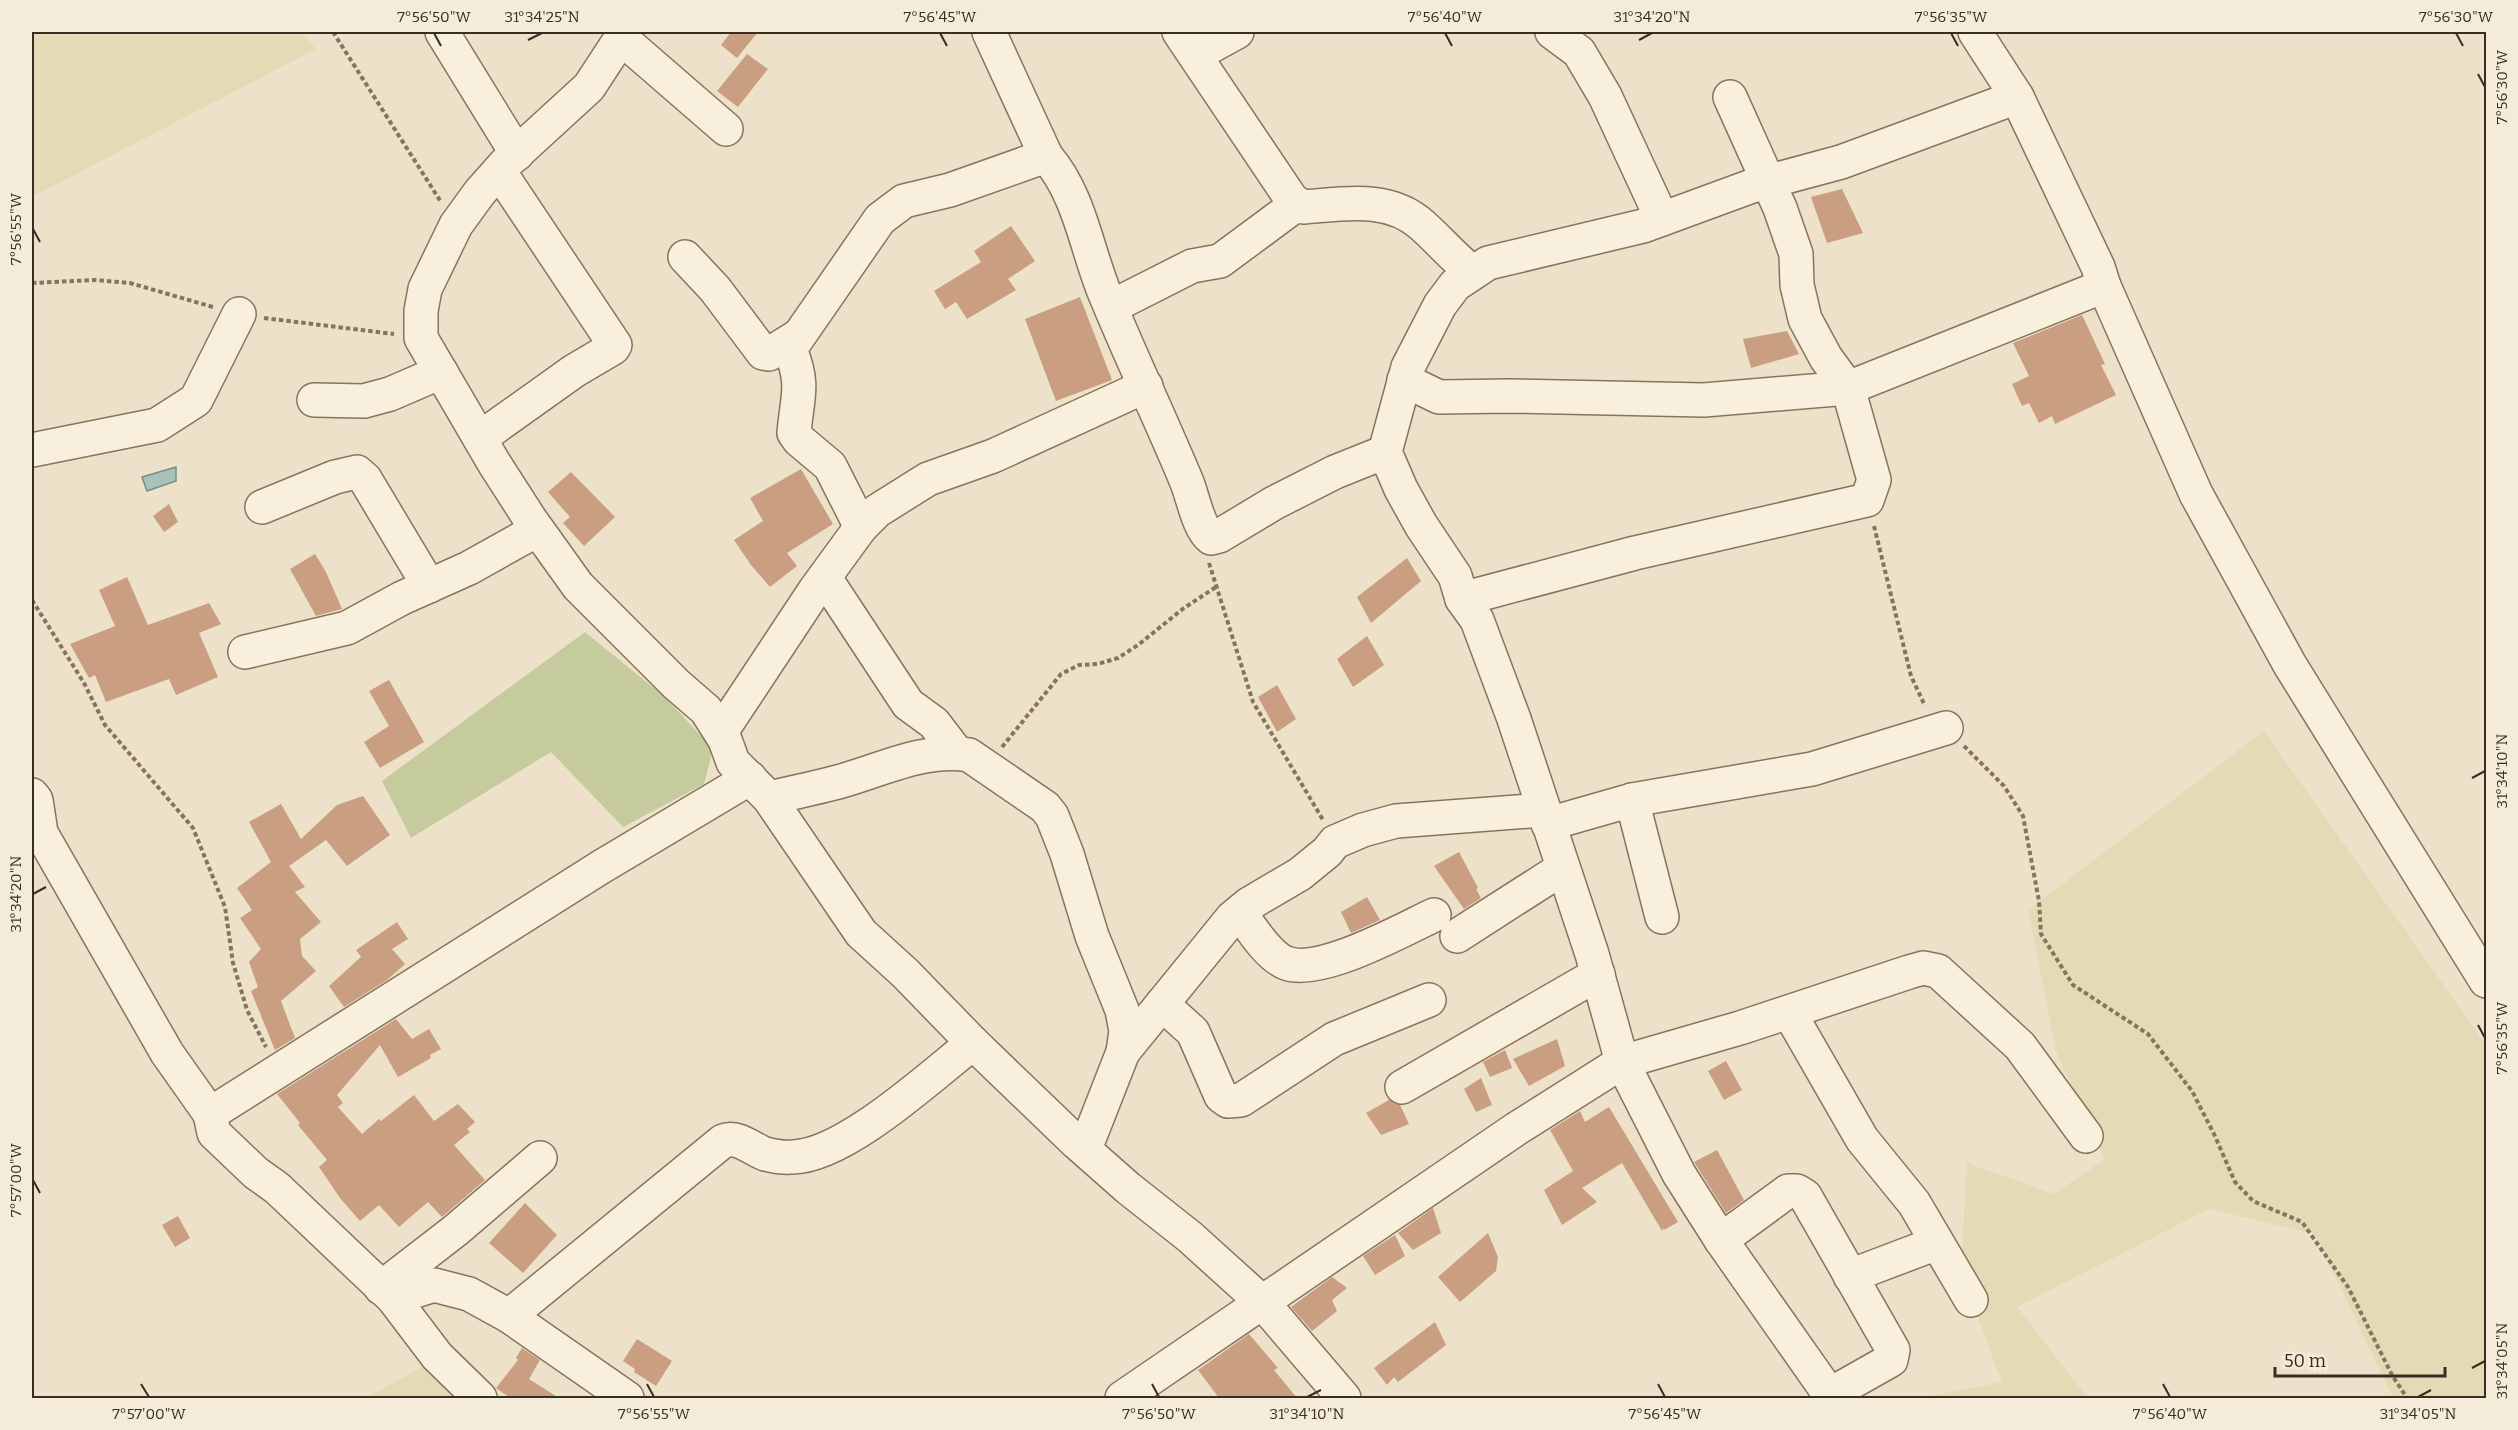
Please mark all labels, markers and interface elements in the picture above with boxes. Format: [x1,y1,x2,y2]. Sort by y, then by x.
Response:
text: 7°56'50"W [397,8,471,26]
text: 31°34'25"N [504,8,580,26]
text: 7°56'45"W [904,8,977,26]
text: 7°56'40"W [1408,8,1483,26]
text: 31°34'20"N [1614,8,1691,26]
text: 7°56'35"W [1915,8,1988,26]
text: 7°56'30"W [2419,8,2494,26]
text: 7°56'30"W [2493,49,2511,124]
text: 7°56'55"W [7,192,25,265]
text: 31°34'10"N [2493,734,2511,808]
text: 31°34'20"N [7,855,25,932]
text: 7°56'35"W [2493,1001,2511,1074]
text: 7°57'00"W [7,1142,25,1217]
text: 31°34'05"N [2493,1323,2511,1399]
scale bar [2275,1340,2444,1378]
text: 50 m [2284,1350,2326,1372]
text: 7°57'00"W [112,1405,187,1423]
text: 7°56'55"W [618,1405,691,1423]
text: 7°56'50"W [1122,1405,1196,1423]
text: 31°34'10"N [1270,1405,1344,1423]
text: 7°56'45"W [1629,1405,1702,1423]
text: 7°56'40"W [2133,1405,2208,1423]
text: 31°34'05"N [2380,1405,2456,1423]

